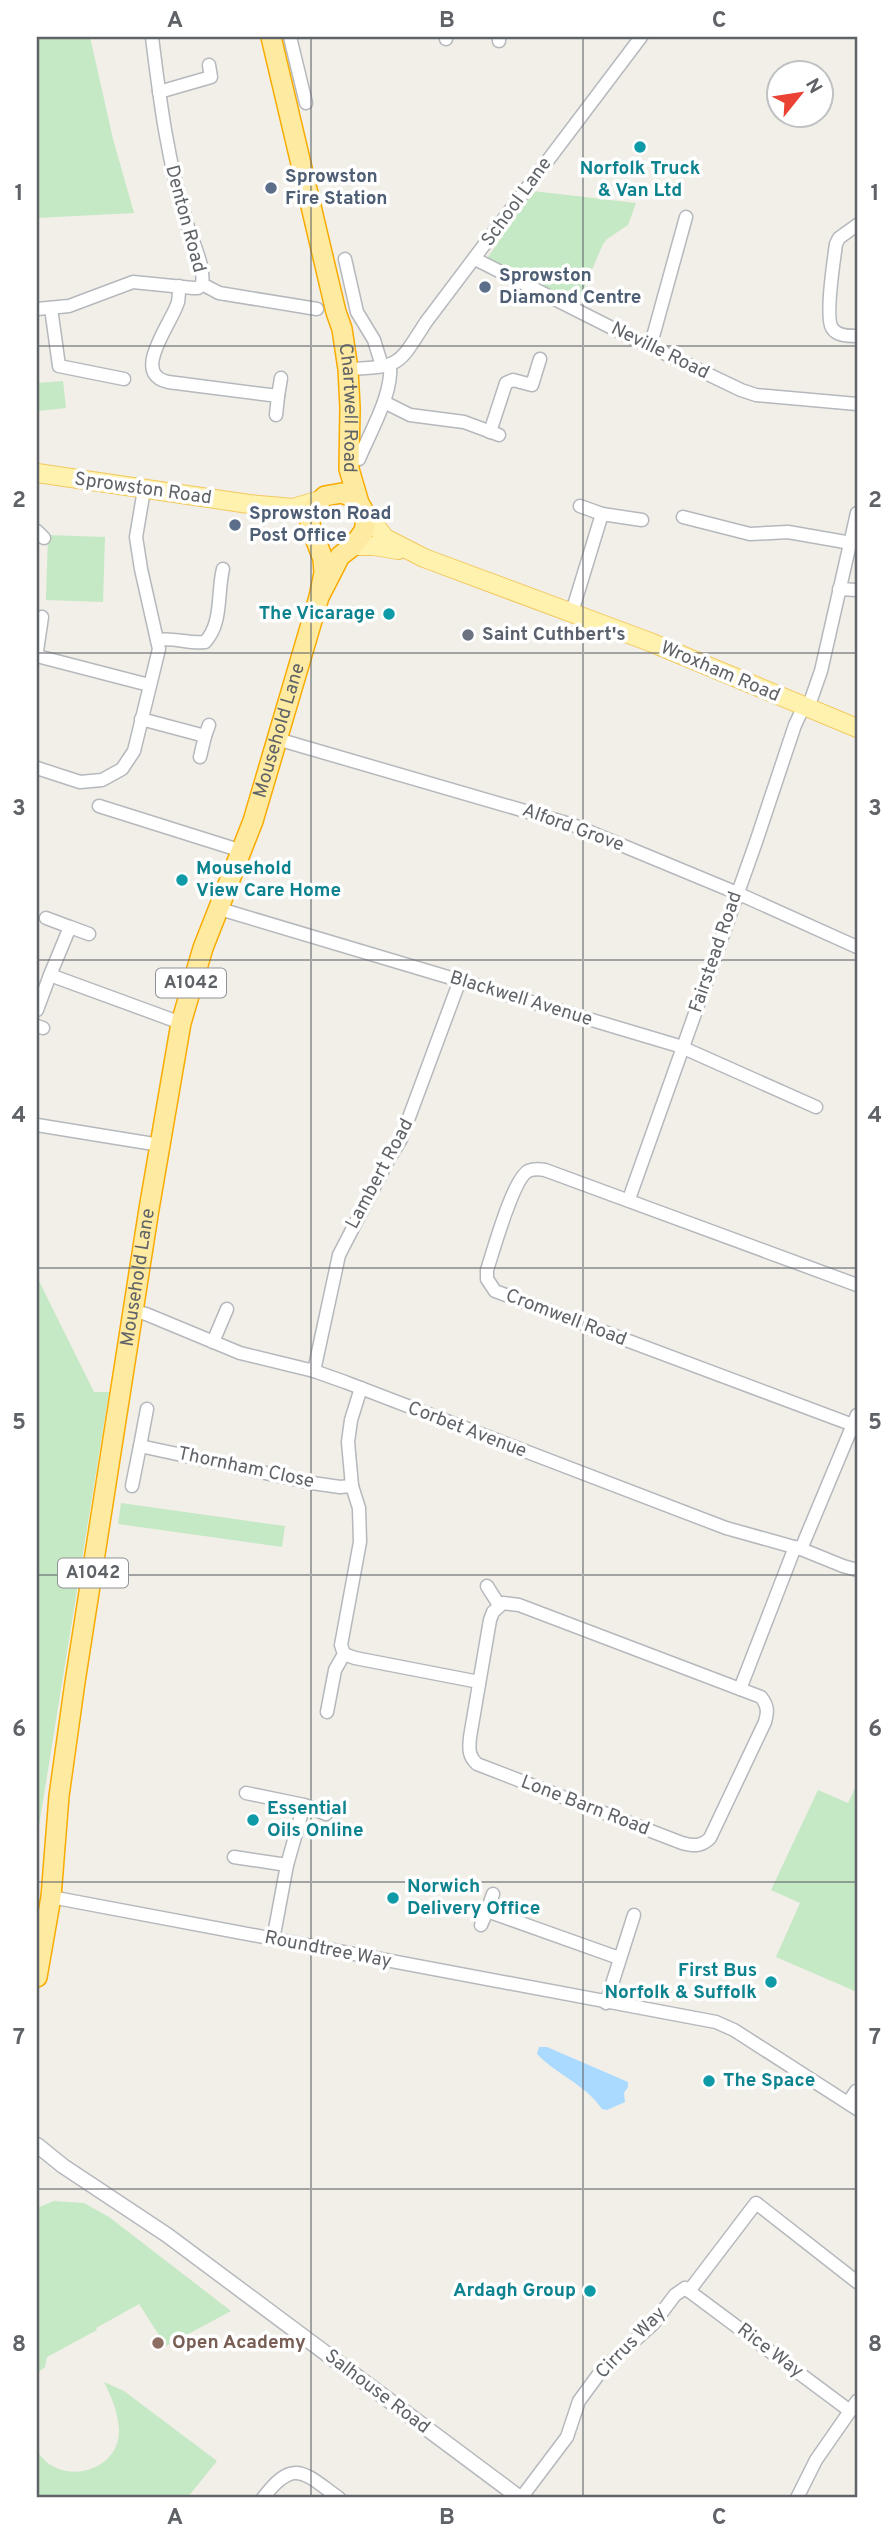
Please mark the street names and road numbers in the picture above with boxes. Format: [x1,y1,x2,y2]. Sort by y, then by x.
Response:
street label: School Lane [477,153,557,251]
street label: Denton Road [159,163,211,275]
street label: Neville Road [607,317,713,385]
street label: Chartwell Road [332,341,362,473]
street label: Sprowston Road [73,467,213,511]
street label: Wroxham Road [657,636,783,708]
street label: Mousehold Lane [248,660,311,801]
street label: Alford Grove [519,798,627,858]
street label: Fairstead Road [684,888,748,1016]
street label: Blackwell Avenue [447,966,595,1032]
road number: A1042 [156,968,226,998]
street label: Lambert Road [341,1115,419,1233]
street label: Mousehold Lane [116,1207,161,1348]
street label: Cromwell Road [502,1284,630,1352]
street label: Corbet Avenue [404,1396,530,1464]
street label: Thornham Close [176,1442,316,1494]
road number: A1042 [58,1558,128,1588]
street label: Lone Barn Road [517,1770,653,1842]
street label: Roundtree Way [262,1926,394,1974]
street label: Cirrus Way [591,2302,671,2384]
street label: Rice Way [732,2318,808,2384]
street label: Salhouse Road [319,2344,435,2440]

